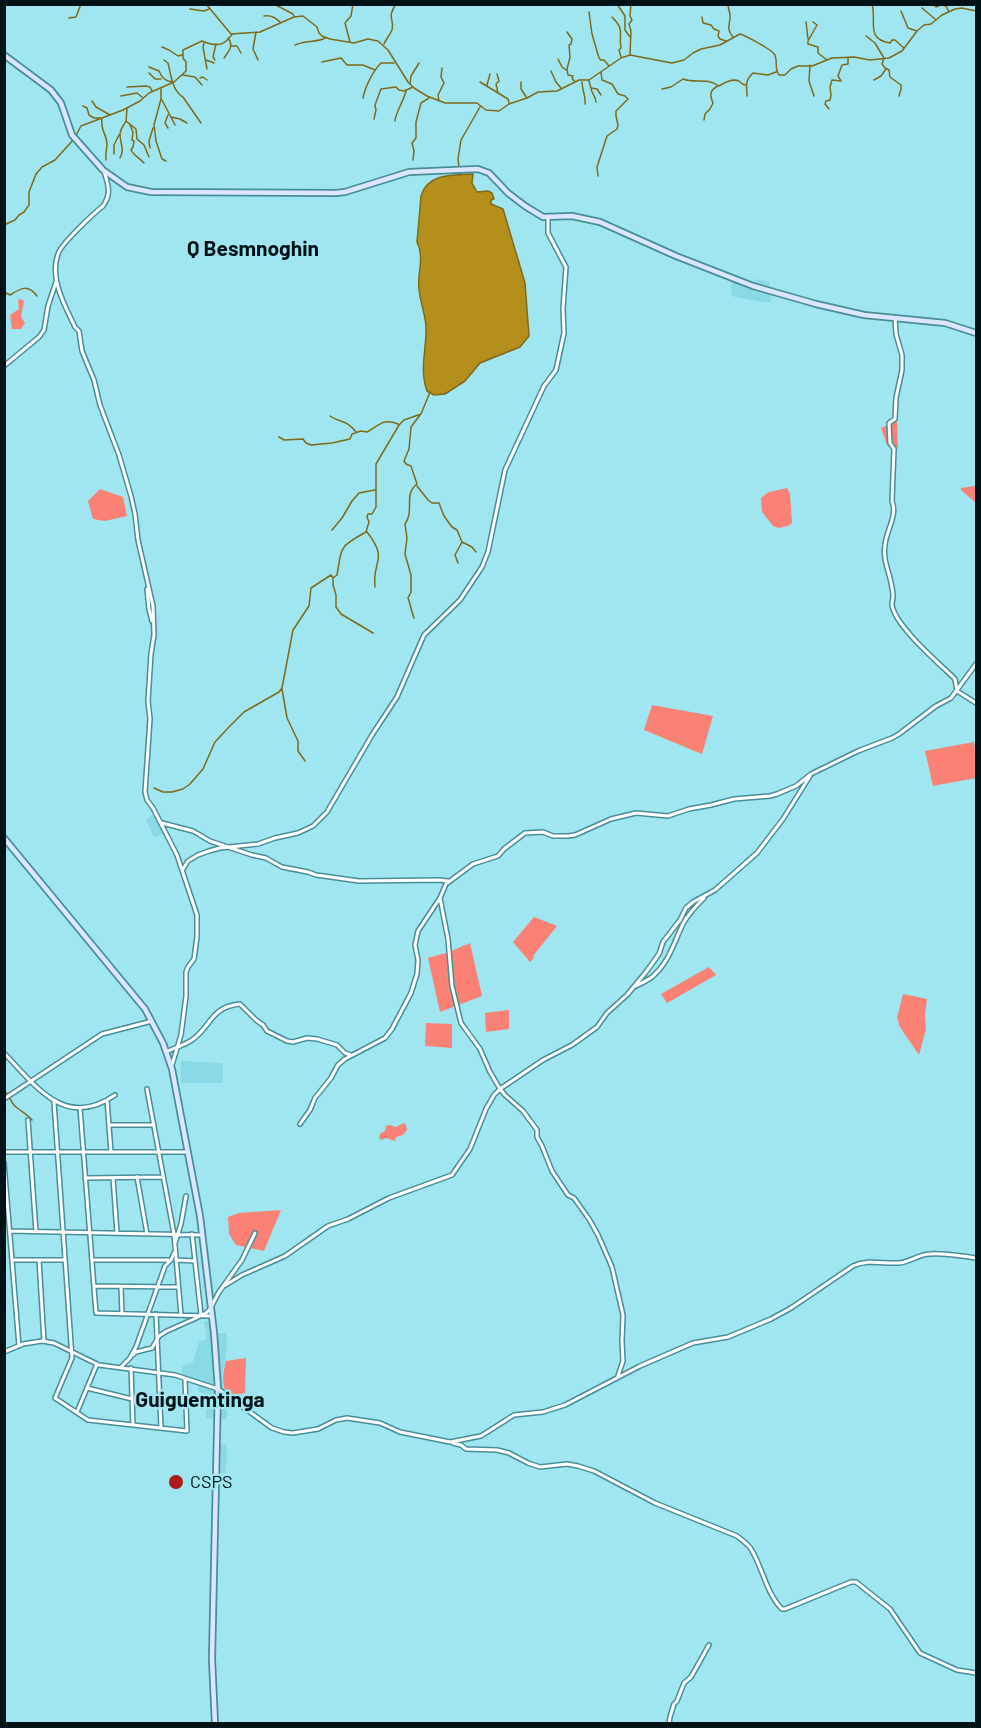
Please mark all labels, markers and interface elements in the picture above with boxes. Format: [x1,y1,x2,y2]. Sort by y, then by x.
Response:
district label: Q Besmnoghin [187,236,319,262]
district label: Guiguemtinga [135,1387,265,1413]
place label: CSPS [190,1471,233,1493]
marker: CSPS [167,1473,185,1491]

